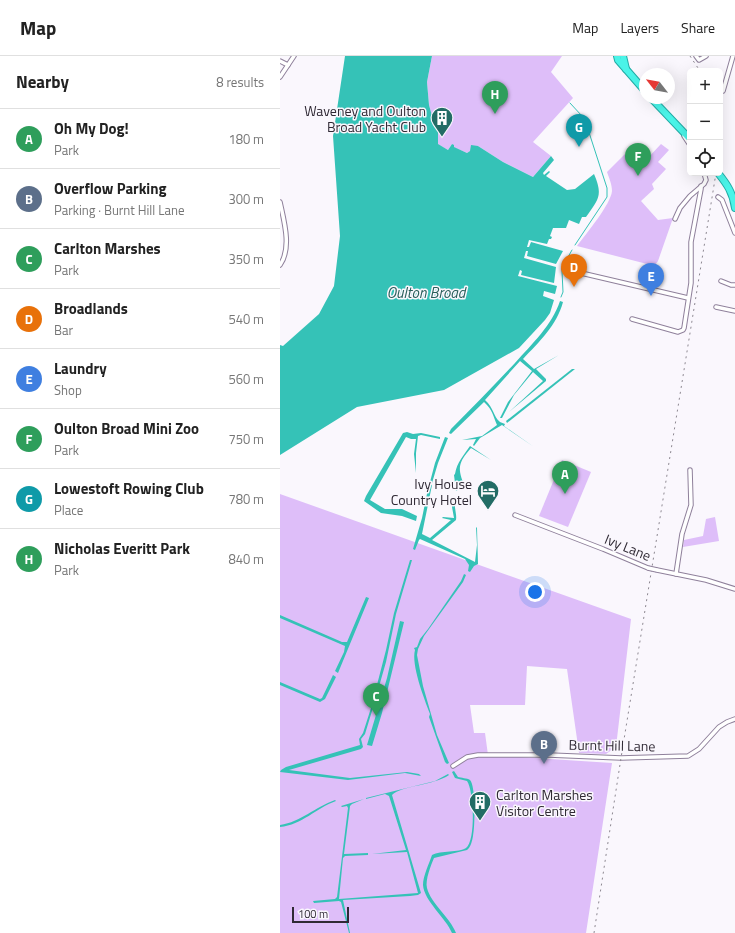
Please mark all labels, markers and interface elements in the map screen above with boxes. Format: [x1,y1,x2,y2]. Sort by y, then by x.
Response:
text: Map [20,13,56,42]
text: Map [572,17,598,38]
text: Layers [620,17,659,38]
text: Share [681,17,715,38]
north arrow [639,68,675,104]
map controls [687,68,723,176]
button: + [687,68,723,104]
text: Nearby [16,69,69,95]
text: 8 results [216,72,264,92]
pin: H [482,81,508,114]
place label: Waveney and Oulton Broad Yacht Club [304,100,426,137]
button: − [687,104,723,140]
building icon: Waveney and Oulton Broad Yacht Club [429,105,455,138]
pin: G [566,114,592,147]
text: Oh My Dog! [54,117,129,140]
text: A [25,129,33,149]
text: 180 m [228,129,264,149]
text: Park [54,140,79,160]
button: locate [687,140,723,176]
pin: F [625,143,651,176]
text: Overflow Parking [54,177,167,200]
text: B [25,189,33,209]
text: 300 m [228,189,264,209]
text: Parking · Burnt Hill Lane [54,200,184,220]
text: Carlton Marshes [54,237,161,260]
text: C [25,249,33,269]
text: 350 m [228,249,264,269]
pin: D [561,254,587,287]
text: Park [54,260,79,280]
pin: E [638,263,664,296]
water label: Oulton Broad [387,281,467,304]
text: Broadlands [54,297,128,320]
text: D [25,309,33,329]
text: 540 m [228,309,264,329]
text: Bar [54,320,73,340]
text: Laundry [54,357,107,380]
text: E [25,369,33,389]
text: 560 m [228,369,264,389]
text: Shop [54,380,82,400]
text: Oulton Broad Mini Zoo [54,417,199,440]
text: F [26,429,32,449]
text: 750 m [228,429,264,449]
text: Park [54,440,79,460]
pin: A [552,461,578,494]
place label: Ivy House Country Hotel [391,473,472,510]
text: Lowestoft Rowing Club [54,477,204,500]
hotel icon: Ivy House Country Hotel [475,478,501,511]
text: G [25,489,33,509]
text: 780 m [228,489,264,509]
text: Place [54,500,83,520]
street label: Ivy Lane [602,528,654,566]
text: Nicholas Everitt Park [54,537,190,560]
text: H [25,549,33,569]
text: 840 m [228,549,264,569]
text: Park [54,560,79,580]
your location [525,582,545,602]
pin: C [363,683,389,716]
pin: B [531,731,557,764]
street label: Burnt Hill Lane [568,734,656,756]
place label: Carlton Marshes Visitor Centre [496,784,593,821]
building icon: Carlton Marshes Visitor Centre [467,789,493,822]
scale bar [292,905,349,924]
text: 100 m [298,906,328,922]

